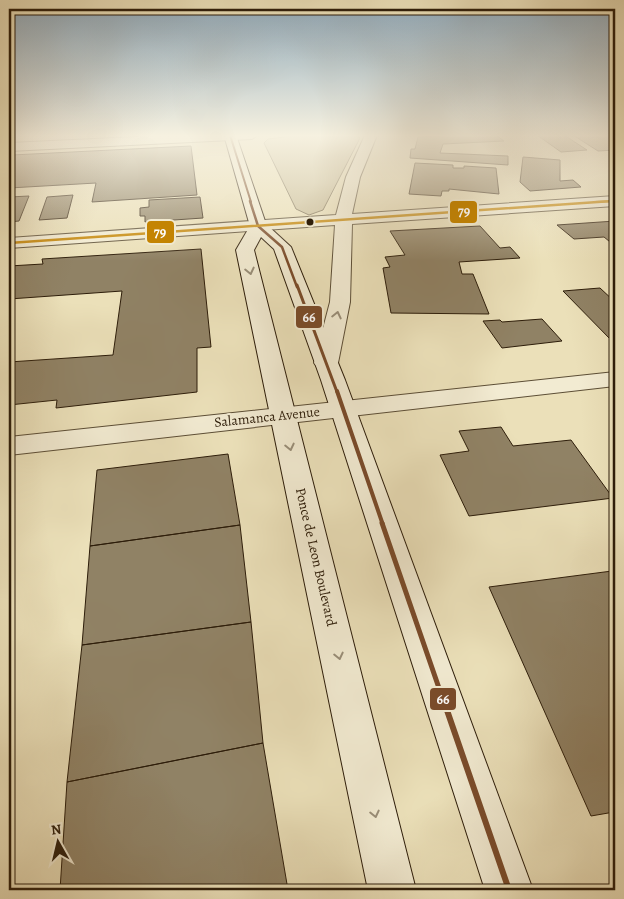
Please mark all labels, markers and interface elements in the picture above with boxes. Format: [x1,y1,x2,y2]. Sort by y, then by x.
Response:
line badge: 79 [449,200,478,224]
text: 79 [458,202,471,221]
unlabelled marker [305,217,315,227]
line badge: 79 [146,220,175,244]
text: 79 [154,223,167,242]
one-way arrow [244,267,255,276]
line badge: 66 [295,305,323,329]
text: 66 [302,308,316,327]
one-way arrow [331,311,342,320]
street label: Salamanca Avenue [213,402,321,432]
one-way arrow [284,442,295,451]
street label: Ponce de Leon Boulevard [291,486,341,629]
one-way arrow [333,652,343,661]
line badge: 66 [429,687,457,711]
text: 66 [436,690,450,709]
one-way arrow [369,810,380,819]
north arrow [32,816,82,866]
text: N [50,820,63,840]

